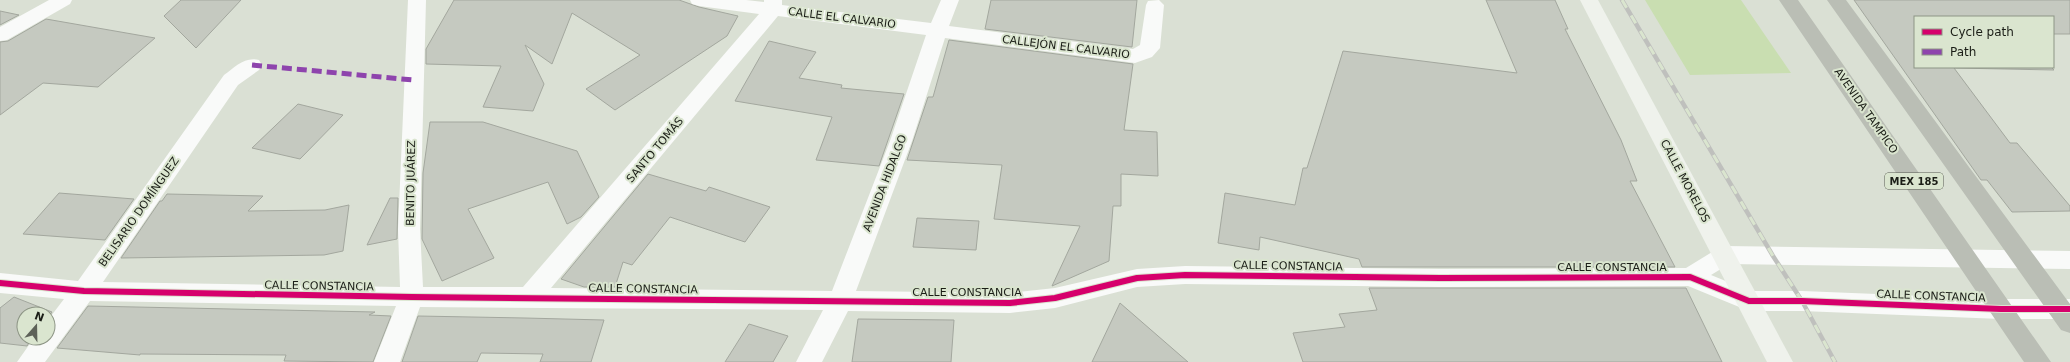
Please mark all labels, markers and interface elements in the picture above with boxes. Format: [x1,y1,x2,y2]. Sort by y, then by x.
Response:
street label: CALLE EL CALVARIO [787,5,897,31]
legend [1914,16,2054,68]
text: Cycle path [1950,25,2014,39]
street label: CALLEJÓN EL CALVARIO [1001,33,1131,61]
text: Path [1950,45,1976,59]
street label: AVENIDA TAMPICO [1832,66,1901,156]
street label: SANTO TOMÁS [624,115,686,185]
street label: AVENIDA HIDALGO [861,132,910,233]
street label: CALLE MORELOS [1658,137,1712,225]
street label: BENITO JUÁREZ [404,140,418,226]
street label: BELISARIO DOMÍNGUEZ [96,154,182,269]
road number: MEX 185 [1885,173,1943,189]
street label: CALLE CONSTANCIA [1233,259,1343,273]
street label: CALLE CONSTANCIA [1557,261,1667,274]
street label: CALLE CONSTANCIA [264,279,374,293]
street label: CALLE CONSTANCIA [588,282,698,296]
street label: CALLE CONSTANCIA [912,286,1022,299]
street label: CALLE CONSTANCIA [1876,288,1986,304]
north arrow [16,306,56,346]
text: N [33,309,46,325]

